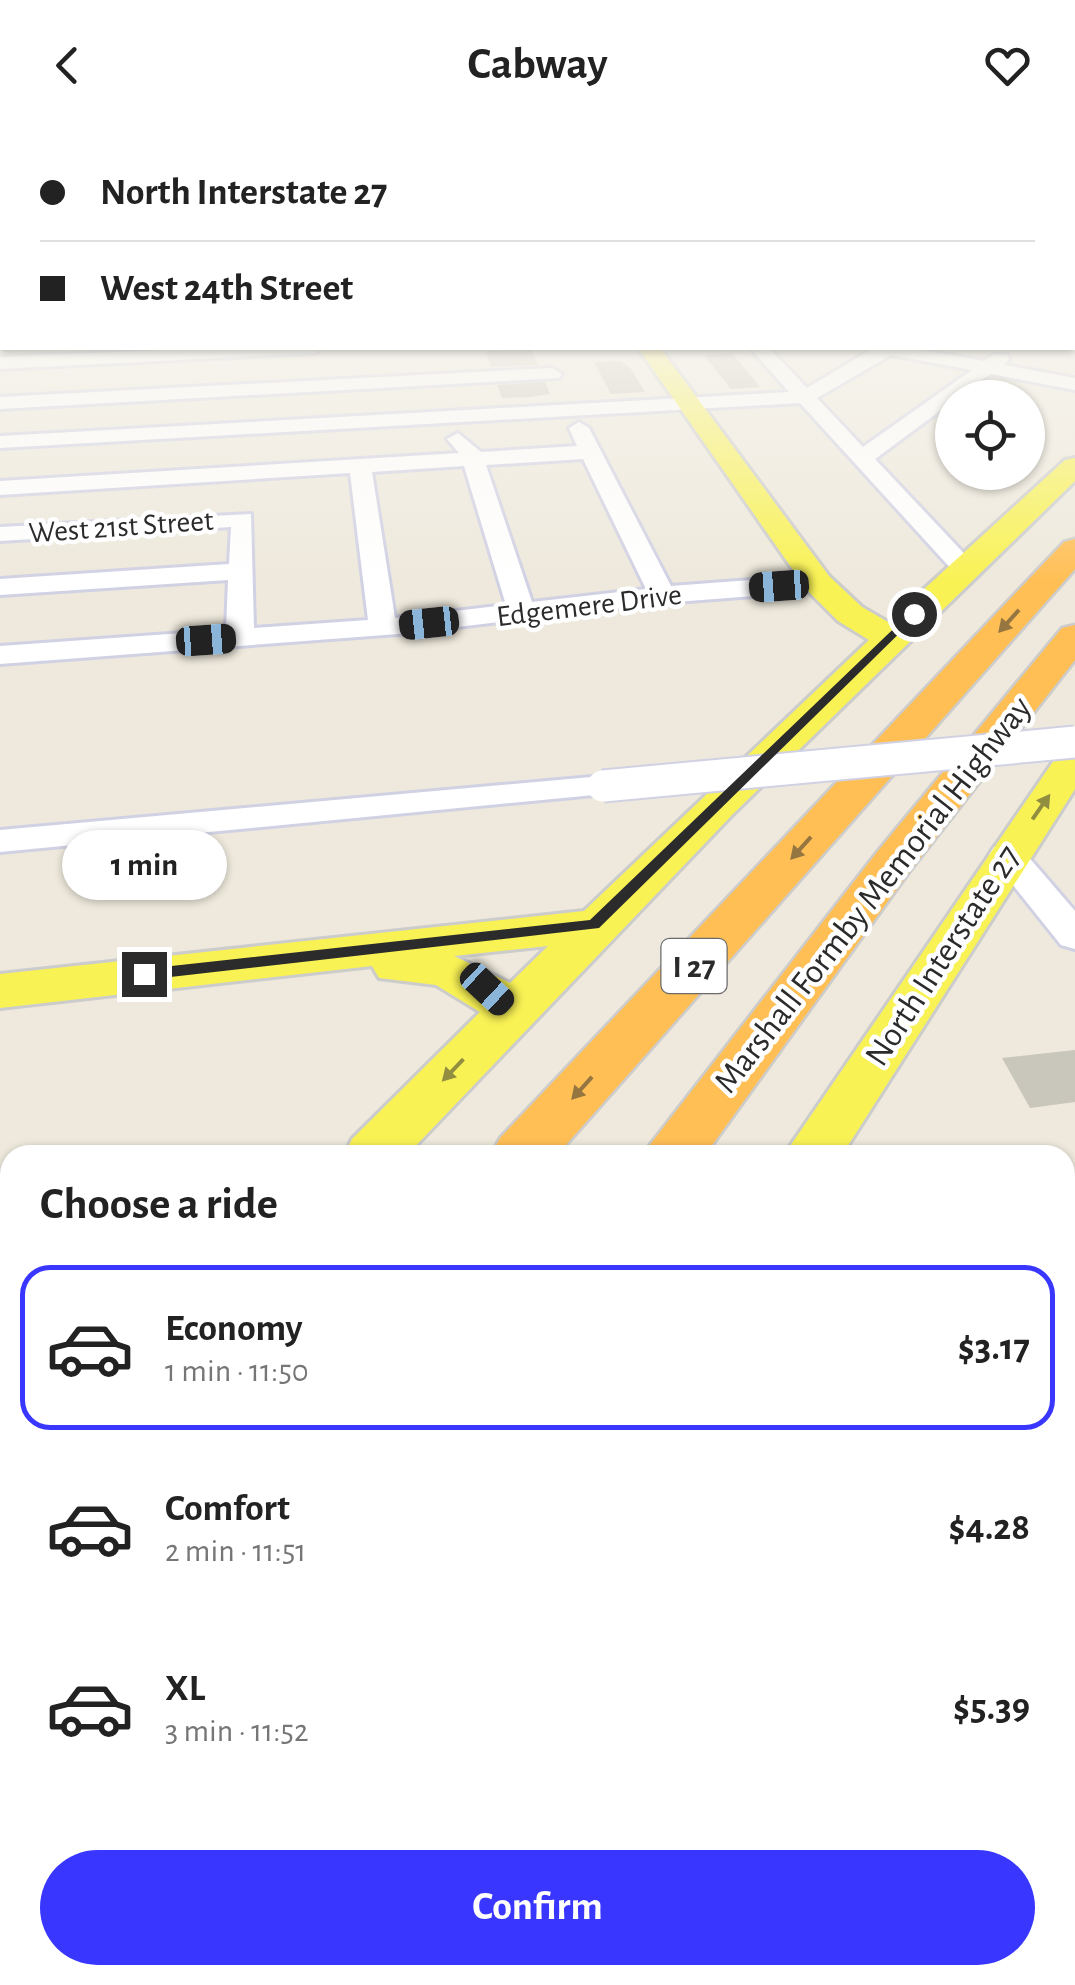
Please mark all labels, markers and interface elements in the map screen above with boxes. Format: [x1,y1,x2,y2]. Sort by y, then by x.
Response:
icon: back [40,38,95,93]
icon: heart [980,38,1035,93]
text: Cabway [467,42,608,87]
text: North Interstate 27 [100,174,388,212]
text: West 24th Street [100,270,353,308]
map controls [935,380,1045,490]
button: locate [935,380,1045,490]
street label: West 21st Street [28,506,215,548]
car [748,569,810,603]
street label: Edgemere Drive [495,580,683,632]
route start [892,592,937,637]
car [398,605,460,641]
one-way arrow [998,609,1021,633]
car [175,623,237,657]
street label: Marshall Formby Memorial Highway [708,690,1038,1100]
one-way arrow [1031,793,1050,820]
callout: 1 min [62,829,226,899]
one-way arrow [791,835,813,860]
street label: North Interstate 27 [859,839,1027,1072]
text: 1 min [111,849,178,881]
road number: I 27 [662,939,726,993]
route end [122,952,167,997]
car [455,958,519,1020]
one-way arrow [442,1058,465,1082]
one-way arrow [571,1076,594,1100]
text: Choose a ride [40,1182,278,1227]
icon: car [45,1303,135,1393]
text: Economy [165,1310,303,1348]
text: $3.17 [958,1329,1030,1367]
text: 1 min · 11:50 [165,1355,309,1387]
icon: car [45,1483,135,1573]
text: Comfort [165,1490,290,1528]
text: $4.28 [948,1509,1030,1547]
text: 2 min · 11:51 [165,1535,306,1567]
icon: car [45,1663,135,1753]
text: XL [165,1670,205,1708]
text: $5.39 [953,1689,1030,1727]
text: 3 min · 11:52 [165,1715,309,1747]
button: Confirm [40,1850,1035,1965]

